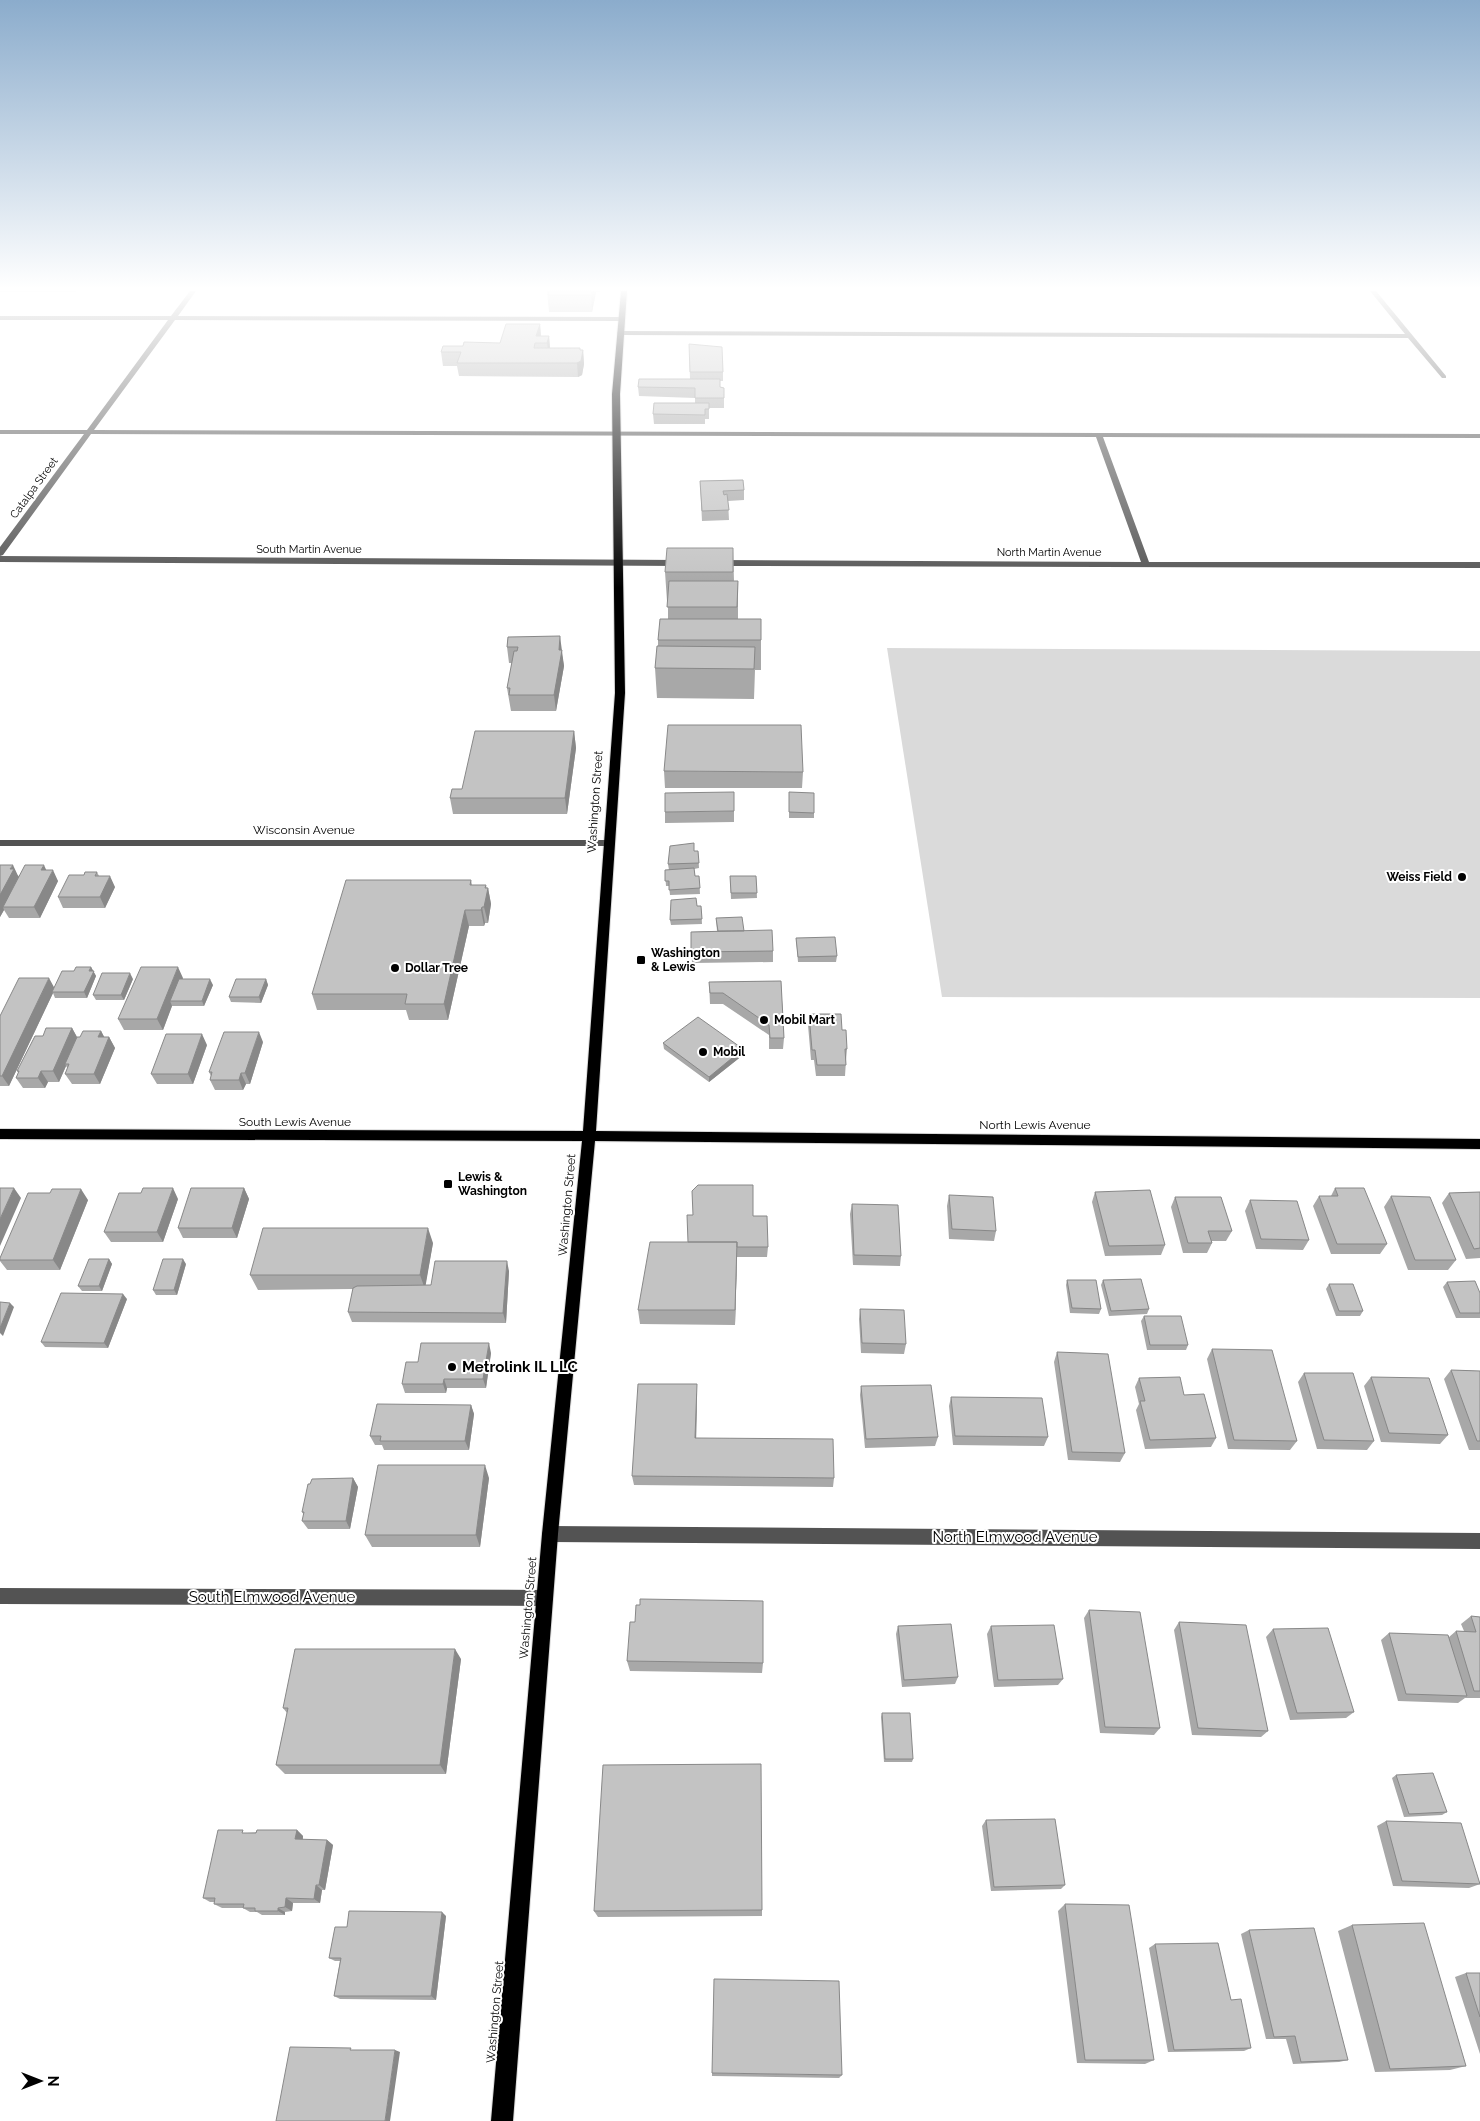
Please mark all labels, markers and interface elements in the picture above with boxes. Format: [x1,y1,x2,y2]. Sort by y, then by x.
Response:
street label: Catalpa Street [8,455,61,521]
street label: South Martin Avenue [256,543,362,556]
street label: North Martin Avenue [997,546,1102,559]
street label: Washington Street [584,750,606,854]
street label: Wisconsin Avenue [253,823,355,837]
place label: Weiss Field [1387,870,1452,884]
marker: Weiss Field [1456,871,1468,883]
place label: Washington & Lewis [651,946,720,974]
marker: Washington & Lewis [635,954,647,966]
place label: Dollar Tree [405,961,468,975]
marker: Dollar Tree [389,962,401,974]
place label: Mobil Mart [774,1013,835,1027]
marker: Mobil Mart [758,1014,770,1026]
place label: Mobil [713,1045,745,1059]
marker: Mobil [697,1046,709,1058]
street label: South Lewis Avenue [239,1115,351,1129]
street label: North Lewis Avenue [979,1118,1091,1132]
street label: Washington Street [556,1153,578,1257]
place label: Lewis & Washington [458,1170,527,1198]
marker: Lewis & Washington [442,1178,454,1190]
place label: Metrolink IL LLC [462,1358,578,1376]
marker: Metrolink IL LLC [446,1361,458,1373]
street label: North Elmwood Avenue [932,1528,1098,1546]
street label: Washington Street [517,1556,539,1660]
street label: South Elmwood Avenue [189,1588,355,1606]
street label: Washington Street [484,1960,506,2064]
north arrow [15,2056,65,2106]
text: N [45,2076,61,2086]

